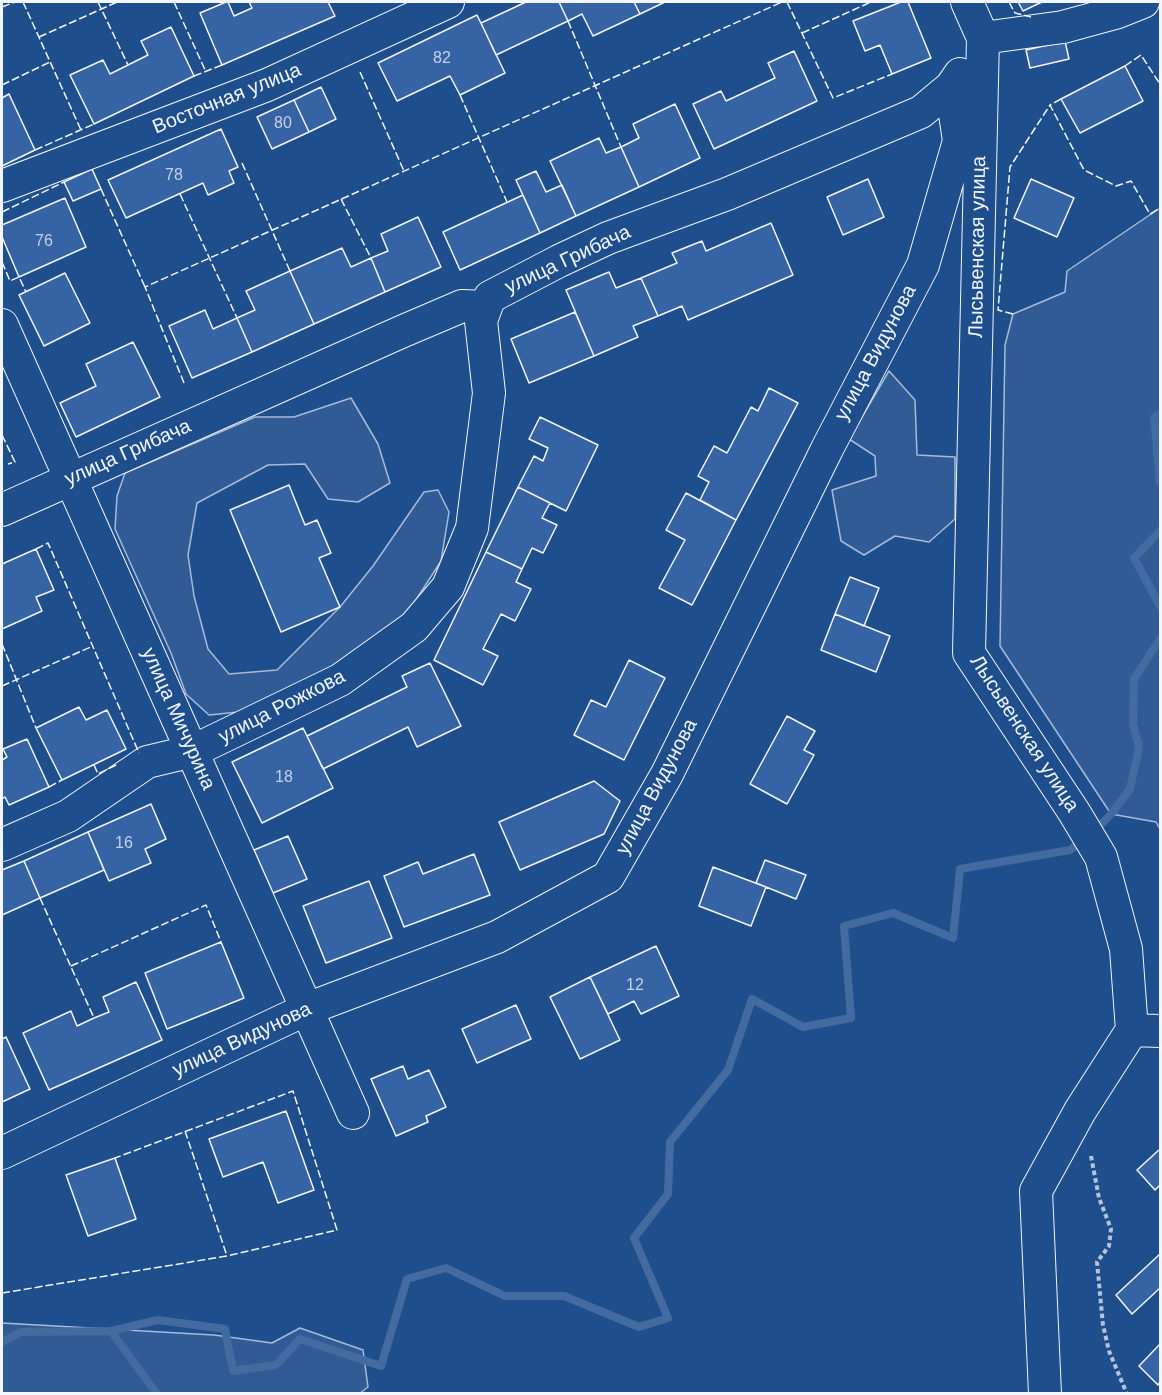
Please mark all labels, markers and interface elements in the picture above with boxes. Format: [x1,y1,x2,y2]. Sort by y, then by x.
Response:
house number: 82 [433,49,451,69]
street label: Восточная улица [149,58,305,140]
house number: 80 [274,114,292,134]
street label: Лысьвенская улица [964,156,992,338]
house number: 78 [165,166,183,186]
street label: улица Грибача [501,220,635,300]
house number: 76 [35,232,53,252]
street label: улица Видунова [830,281,922,425]
street label: улица Грибача [61,414,195,492]
street label: улица Мичурина [136,644,220,794]
street label: Лысьвенская улица [964,651,1084,817]
street label: улица Рожкова [215,665,349,749]
street label: улица Видунова [611,715,703,859]
house number: 18 [275,768,293,788]
house number: 16 [115,834,133,854]
house number: 12 [626,976,644,996]
street label: улица Видунова [169,997,315,1083]

